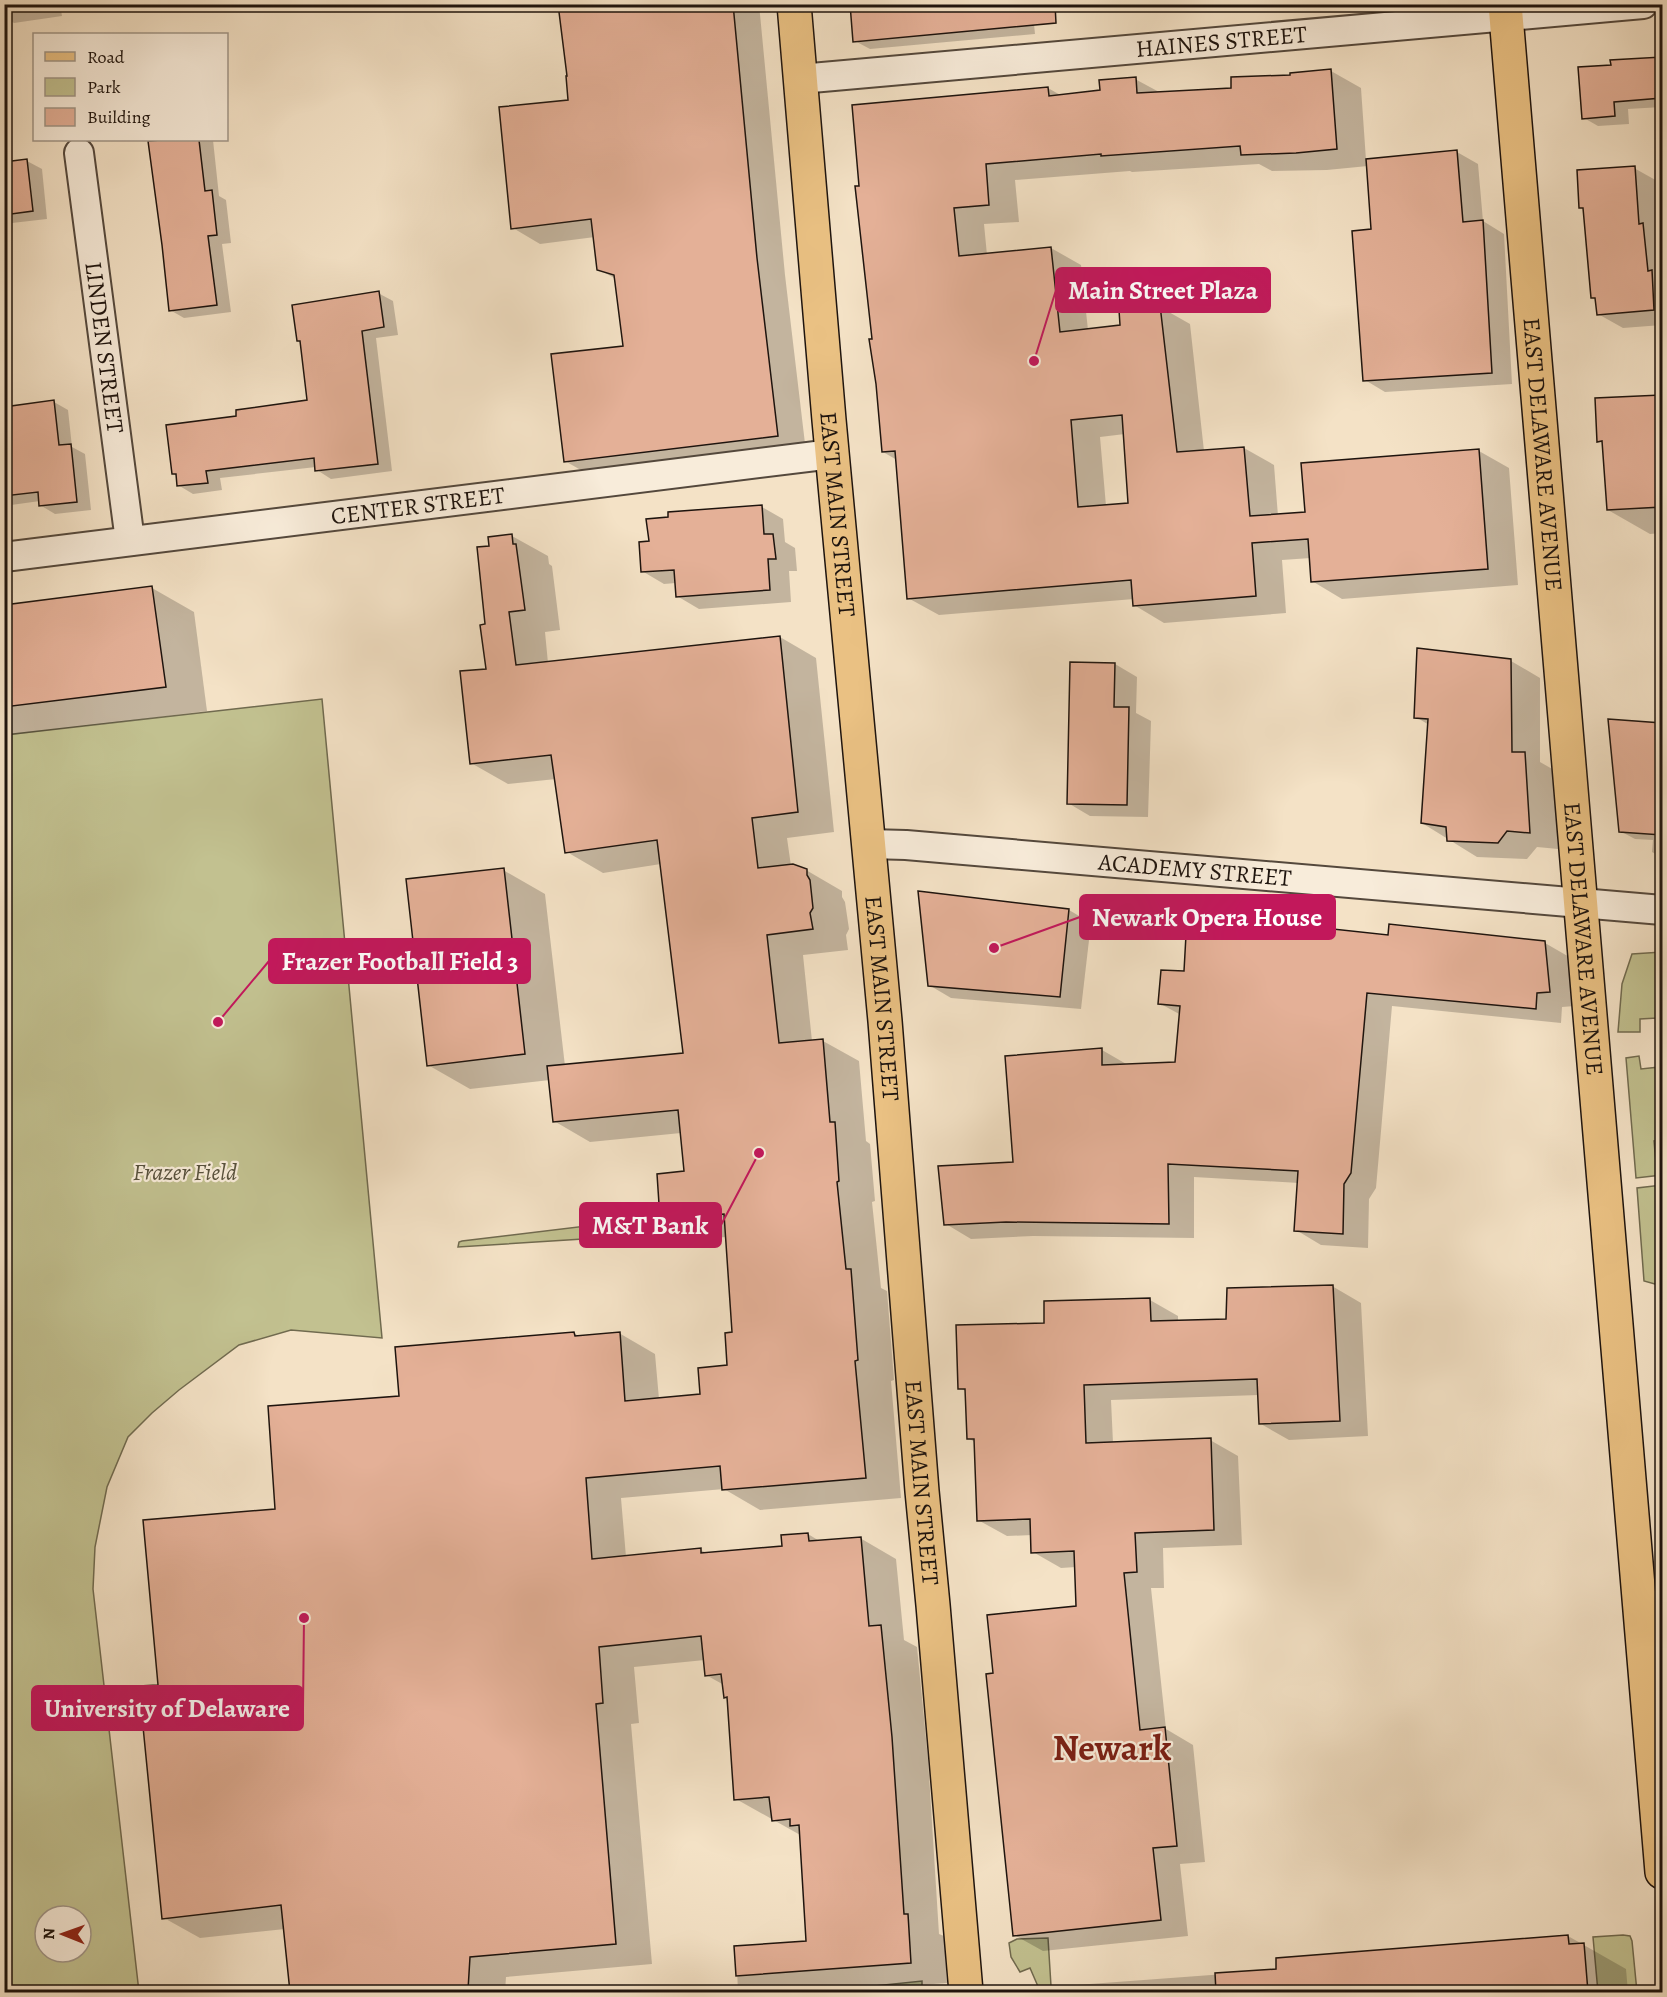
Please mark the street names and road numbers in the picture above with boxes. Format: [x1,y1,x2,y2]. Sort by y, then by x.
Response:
street label: HAINES STREET [1134,18,1308,65]
street label: LINDEN STREET [77,260,132,435]
street label: EAST DELAWARE AVENUE [1515,316,1570,592]
street label: EAST MAIN STREET [812,410,863,618]
street label: CENTER STREET [329,479,506,532]
street label: EAST DELAWARE AVENUE [1556,801,1611,1077]
street label: ACADEMY STREET [1096,846,1293,894]
street label: EAST MAIN STREET [857,894,907,1102]
street label: EAST MAIN STREET [897,1379,947,1587]

